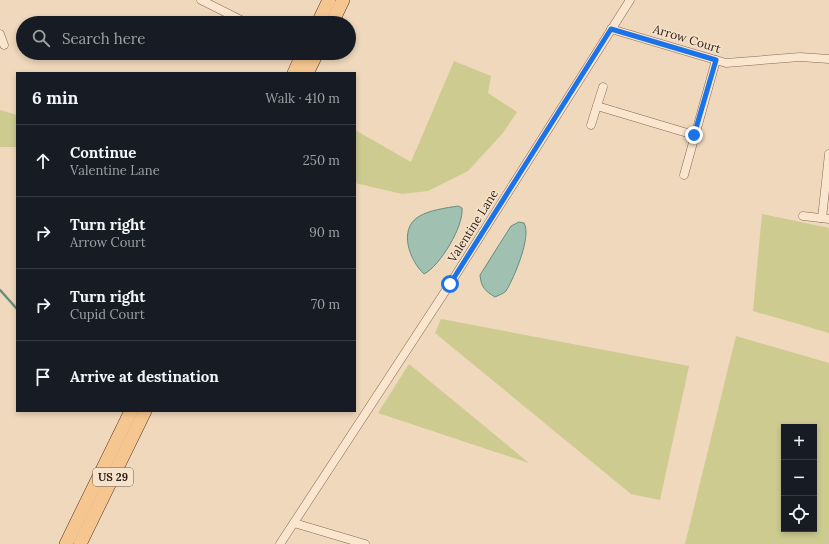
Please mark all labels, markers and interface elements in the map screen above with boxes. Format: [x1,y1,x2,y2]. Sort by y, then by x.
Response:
search box [16,16,356,60]
street label: Arrow Court [651,21,723,56]
icon: search [30,27,52,49]
text: Search here [62,29,145,48]
text: 6 min [32,87,78,109]
text: Walk · 410 m [265,90,340,107]
route end [685,126,703,144]
text: Continue [70,143,136,162]
icon: ahead [32,150,54,172]
text: 250 m [303,152,340,169]
text: Valentine Lane [70,162,160,179]
street label: Valentine Lane [444,186,501,266]
text: Turn right [70,215,146,234]
icon: right [32,222,54,244]
text: 90 m [309,224,340,241]
text: Arrow Court [70,234,146,251]
route start [441,275,459,293]
text: Turn right [70,287,146,306]
icon: right [32,294,54,316]
text: 70 m [311,296,340,313]
text: Cupid Court [70,306,145,323]
icon: arrive [32,366,54,388]
text: Arrive at destination [70,367,219,386]
map controls [781,424,817,532]
button: + [781,424,817,460]
button: − [781,460,817,496]
road number: US 29 [93,468,133,486]
button: locate [781,496,817,532]

